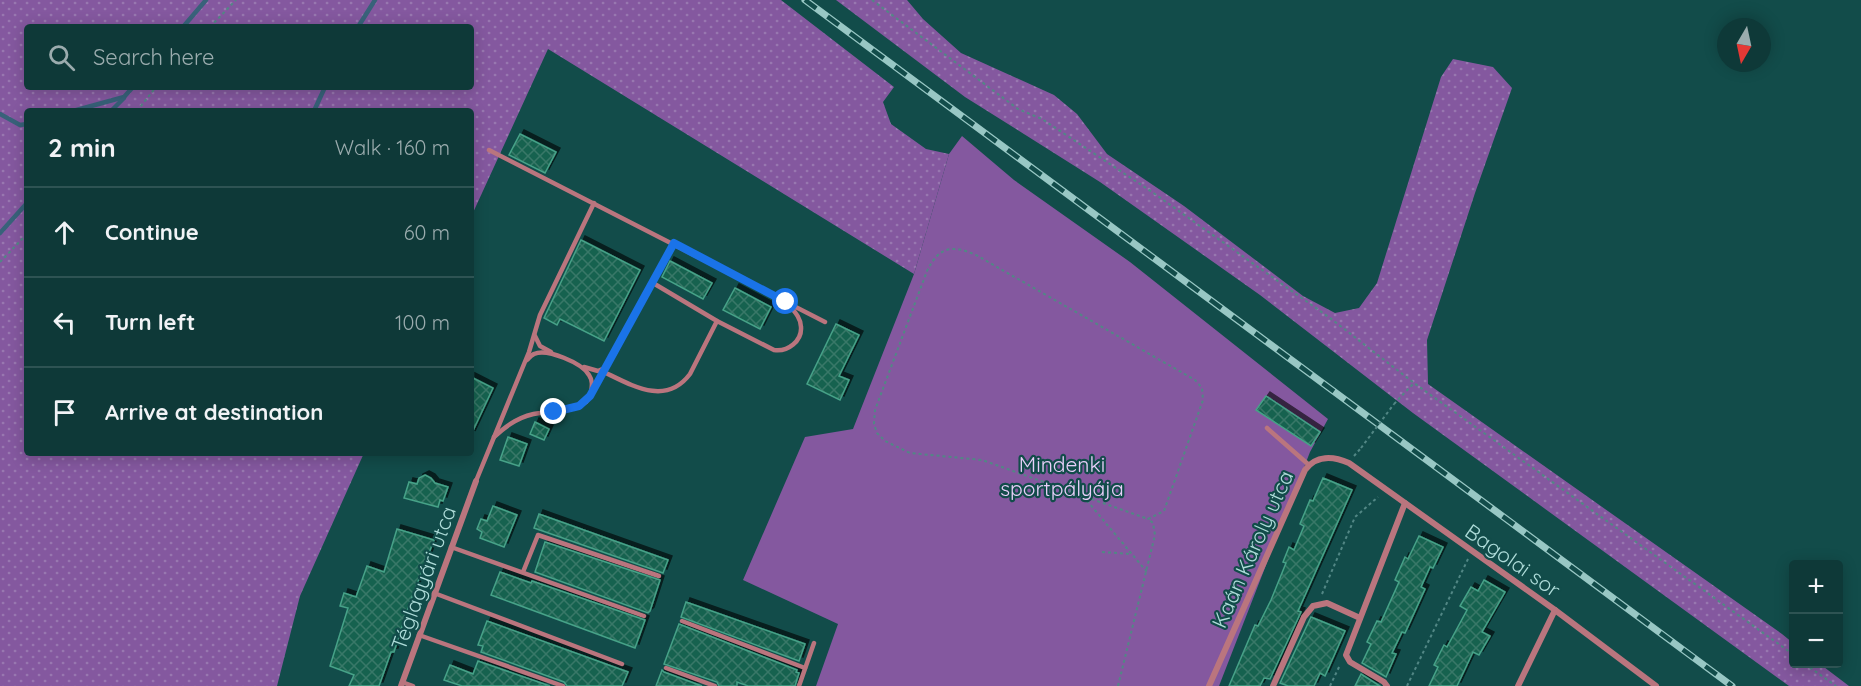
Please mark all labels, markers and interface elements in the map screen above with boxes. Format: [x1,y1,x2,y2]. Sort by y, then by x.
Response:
north arrow [1717,18,1771,72]
search box [24,24,474,90]
icon: search [45,41,78,74]
text: Search here [93,43,214,71]
text: 2 min [48,131,116,164]
text: Walk · 160 m [335,135,450,160]
icon: ahead [48,216,81,249]
text: Continue [105,218,199,246]
text: 60 m [404,220,450,245]
route start [772,288,798,314]
icon: left [48,306,81,339]
text: Turn left [105,308,195,336]
text: 100 m [395,310,450,335]
icon: arrive [48,396,81,429]
text: Arrive at destination [105,398,323,426]
route end [540,398,566,424]
park label: Mindenki sportpályája [1000,451,1124,501]
street label: Kaán Károly utca [1206,466,1298,632]
street label: Téglagyári utca [385,502,461,654]
street label: Bagolai sor [1460,518,1566,602]
map controls [1789,560,1843,668]
button: + [1789,560,1843,614]
button: − [1789,614,1843,668]

